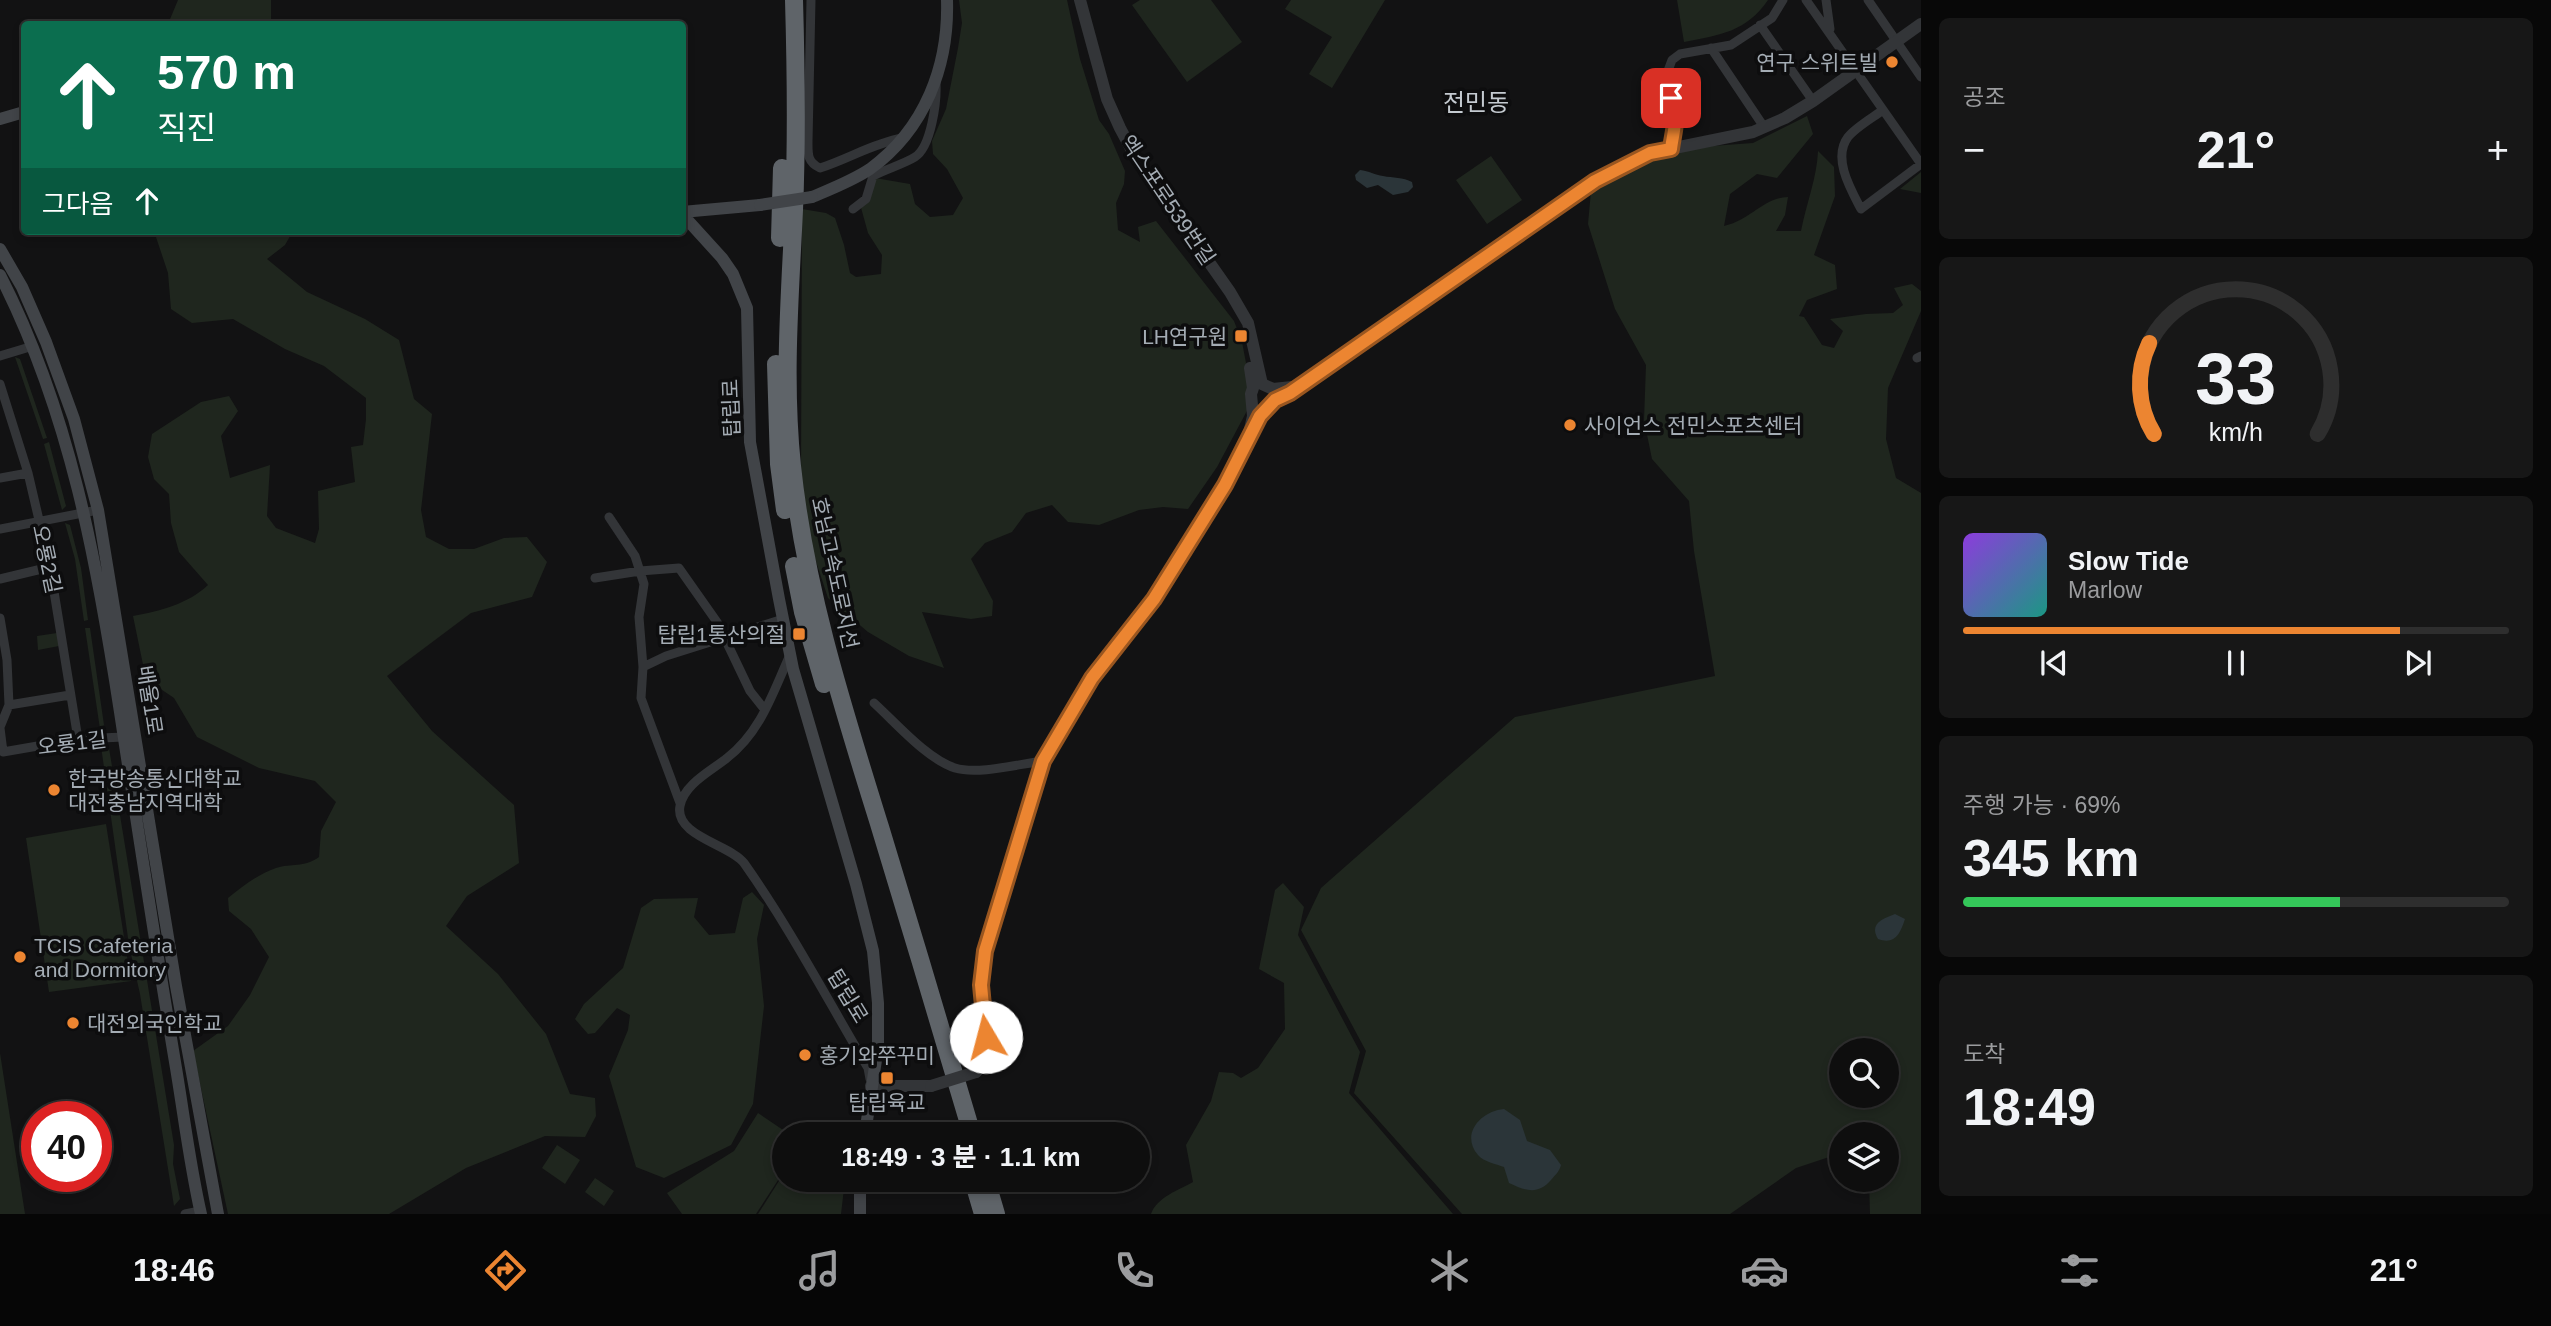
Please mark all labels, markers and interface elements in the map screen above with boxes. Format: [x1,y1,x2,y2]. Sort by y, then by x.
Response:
text: 570 m [157,45,296,99]
icon: ahead [42,49,133,140]
place label: 연구 스위트빌 [1756,51,1878,74]
marker: 연구 스위트빌 [1884,54,1900,70]
pin [1641,68,1701,128]
icon: arrive [1652,79,1690,117]
text: 공조 [1963,84,2005,110]
district label: 전민동 [1443,89,1509,116]
text: 직진 [157,110,216,146]
text: 21° [2197,121,2275,179]
text: − [1963,129,1985,171]
text: + [2487,129,2509,171]
street label: 엑스포로539번길 [1116,131,1220,269]
icon: ahead [128,182,166,220]
text: 그다음 [42,189,114,219]
place label: LH연구원 [1142,325,1227,348]
marker: LH연구원 [1233,328,1249,344]
text: 33 [2196,338,2276,419]
street label: 탑립로 [718,379,744,437]
place label: 사이언스 전민스포츠센터 [1584,414,1802,437]
marker: 사이언스 전민스포츠센터 [1562,417,1578,433]
text: km/h [2209,418,2263,446]
street label: 호남고속도로지선 [808,495,862,651]
street label: 오룡2길 [29,523,65,595]
text: Slow Tide [2068,546,2189,576]
text: Marlow [2068,577,2142,603]
place label: 탑립1통산의절 [657,623,785,646]
marker: 탑립1통산의절 [791,626,807,642]
icon: previous [2035,644,2073,682]
icon: pause [2217,644,2255,682]
icon: next [2399,644,2437,682]
street label: 배울1로 [133,664,167,736]
street label: 오룡1길 [36,727,108,759]
place label: 한국방송통신대학교 대전충남지역대학 [68,767,242,814]
marker: 한국방송통신대학교 대전충남지역대학 [46,782,62,798]
text: 주행 가능 · 69% [1963,792,2121,818]
text: 345 km [1963,829,2139,887]
place label: TCIS Cafeteria and Dormitory [34,934,173,981]
marker: TCIS Cafeteria and Dormitory [12,949,28,965]
street label: 탑립로 [823,965,873,1027]
position arrow [949,1000,1023,1074]
place label: 대전외국인학교 [87,1012,222,1035]
marker: 대전외국인학교 [65,1015,81,1031]
map controls [1829,1038,1899,1192]
button: search [1829,1038,1899,1108]
text: 도착 [1963,1041,2005,1067]
place label: 홍기와쭈꾸미 [819,1044,935,1067]
marker: 홍기와쭈꾸미 [797,1047,813,1063]
marker: 탑립육교 [879,1070,895,1086]
text: 18:49 [1963,1078,2096,1136]
place label: 탑립육교 [848,1091,926,1114]
speed limit sign: 40 [21,1101,112,1192]
button: layers [1829,1122,1899,1192]
text: 18:49 · 3 분 · 1.1 km [841,1142,1081,1172]
icon: directions [481,1246,530,1295]
icon: music [795,1246,844,1295]
icon: phone [1110,1246,1159,1295]
icon: climate [1425,1246,1474,1295]
icon: car [1740,1246,1789,1295]
icon: filters [2055,1246,2104,1295]
text: 18:46 [133,1252,215,1288]
text: 21° [2370,1252,2418,1288]

